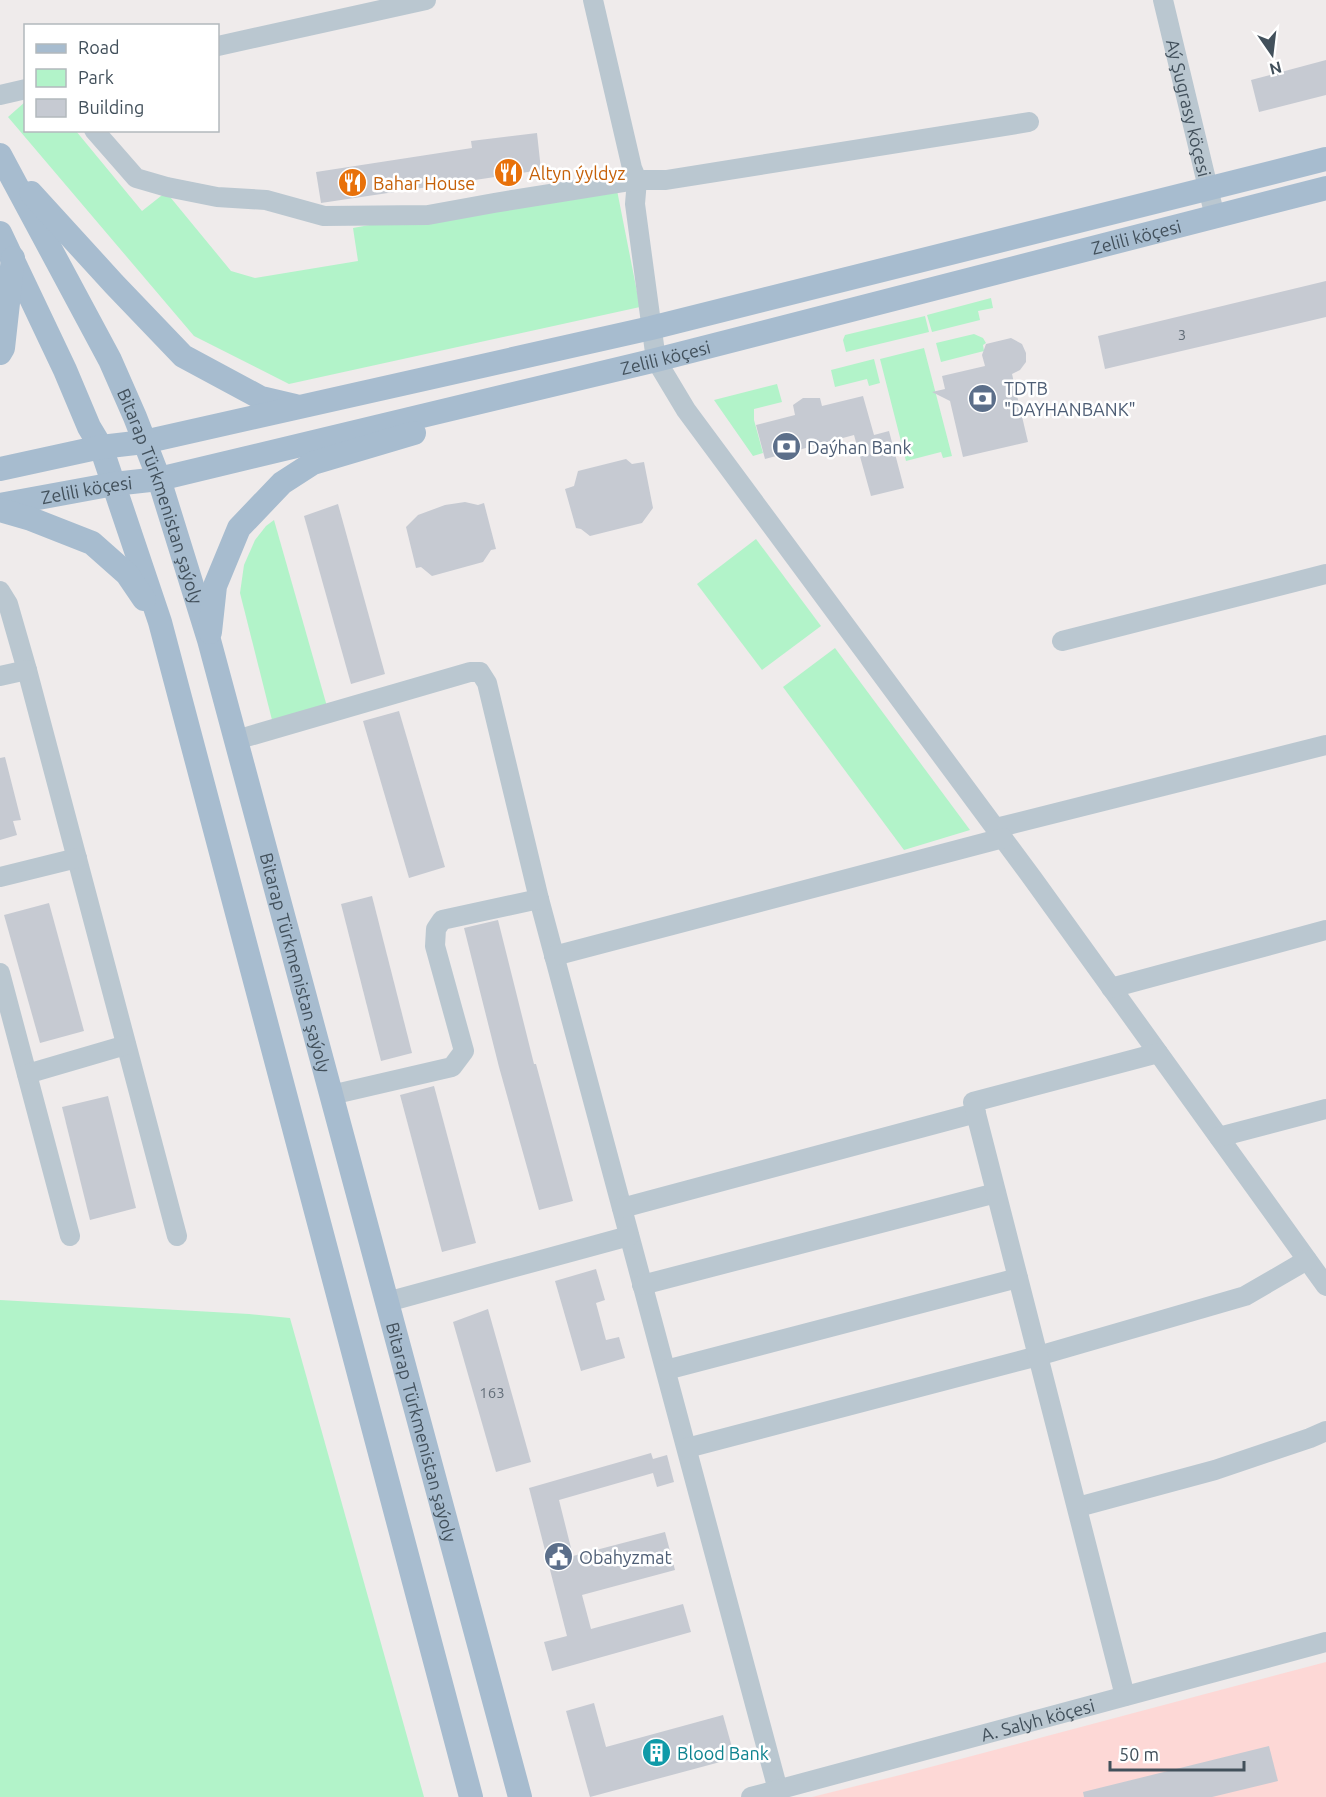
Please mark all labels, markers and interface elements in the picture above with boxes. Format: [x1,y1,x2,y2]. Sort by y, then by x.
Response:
legend [24,24,219,132]
north arrow [1242,24,1302,84]
text: Road [78,37,120,57]
street label: Aý Şugrasy köçesi [1163,37,1215,179]
text: N [1268,58,1284,79]
text: Park [78,67,114,87]
text: Building [78,97,144,117]
restaurant icon: Altyn ýyldyz [492,157,524,189]
place label: Altyn ýyldyz [529,163,625,183]
restaurant icon: Bahar House [336,167,368,199]
place label: Bahar House [373,173,475,193]
street label: Zelili köçesi [1089,216,1183,258]
house number: 3 [1178,326,1186,343]
street label: Zelili köçesi [618,336,713,378]
place label: TDTB "DAYHANBANK" [1004,378,1136,419]
bank icon: TDTB "DAYHANBANK" [967,382,999,414]
street label: Bitarap Türkmenistan şaýoly [114,385,207,606]
bank icon: Daýhan Bank [770,431,802,463]
place label: Daýhan Bank [807,437,912,457]
street label: Zelili köçesi [39,472,133,507]
street label: Bitarap Türkmenistan şaýoly [257,850,335,1075]
street label: Bitarap Türkmenistan şaýoly [383,1320,461,1544]
house number: 163 [479,1384,505,1401]
public building icon: Obahyzmat [542,1541,574,1573]
place label: Obahyzmat [579,1547,672,1567]
street label: A. Salyh köçesi [979,1695,1097,1745]
scale bar [1110,1734,1244,1772]
building icon: Blood Bank [640,1737,672,1769]
place label: Blood Bank [677,1743,769,1763]
text: 50 m [1119,1744,1159,1764]

